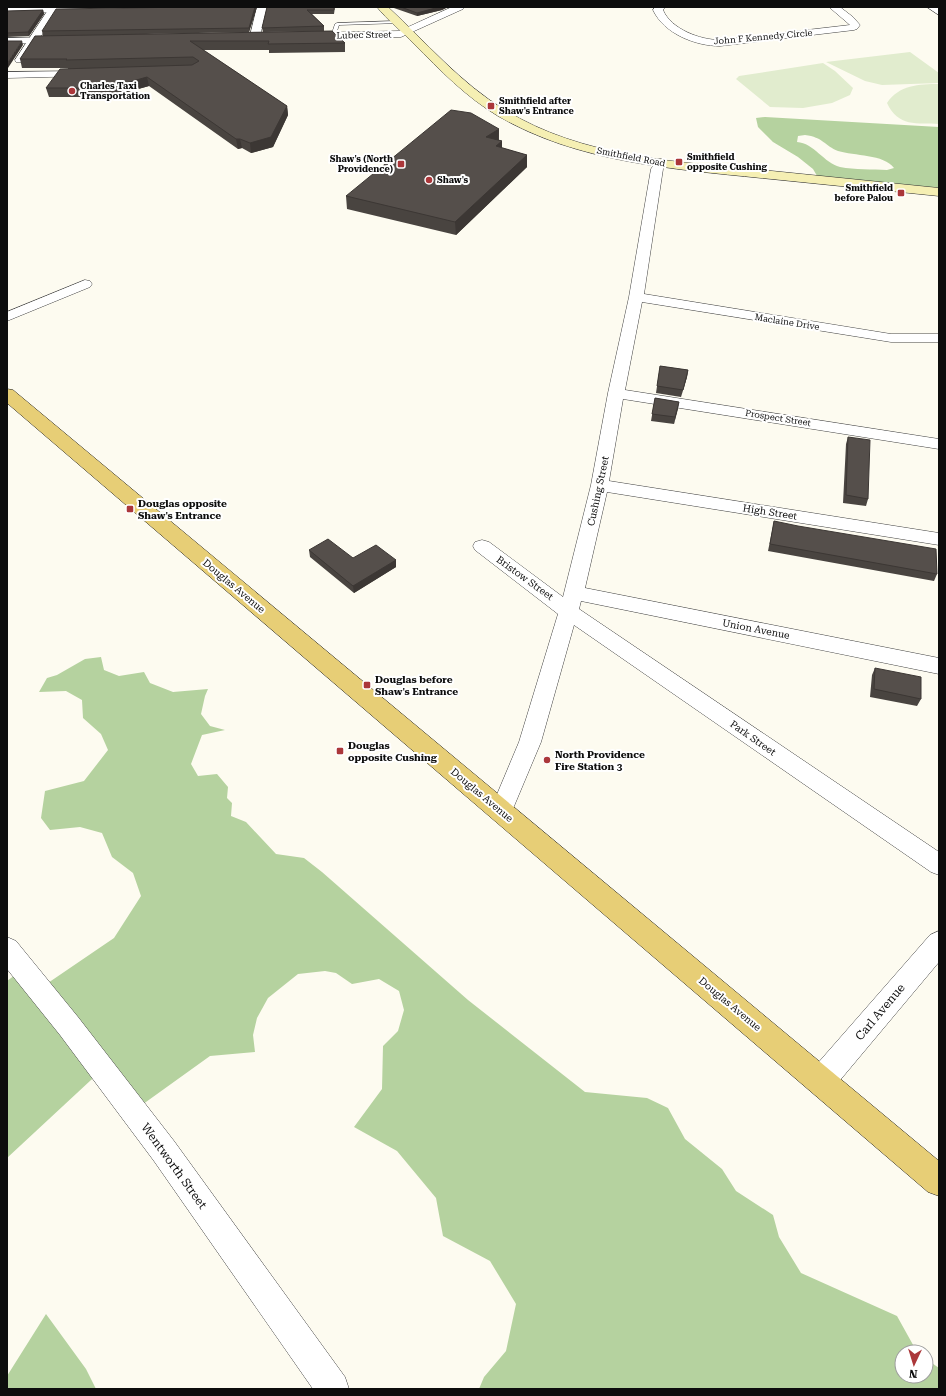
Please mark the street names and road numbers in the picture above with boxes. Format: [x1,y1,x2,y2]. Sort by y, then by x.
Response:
street label: John F Kennedy Circle [713,28,813,46]
street label: Lubec Street [336,30,392,40]
street label: Smithfield Road [596,145,666,169]
street label: Maclaine Drive [754,312,820,332]
street label: Prospect Street [744,408,812,428]
street label: Cushing Street [585,455,611,527]
street label: High Street [742,502,798,522]
street label: Bristow Street [494,554,556,603]
street label: Douglas Avenue [201,557,268,615]
street label: Union Avenue [721,617,791,641]
street label: Park Street [728,718,778,758]
street label: Douglas Avenue [449,766,516,824]
street label: Douglas Avenue [697,975,764,1033]
street label: Carl Avenue [852,980,908,1043]
street label: Wentworth Street [138,1120,210,1212]

